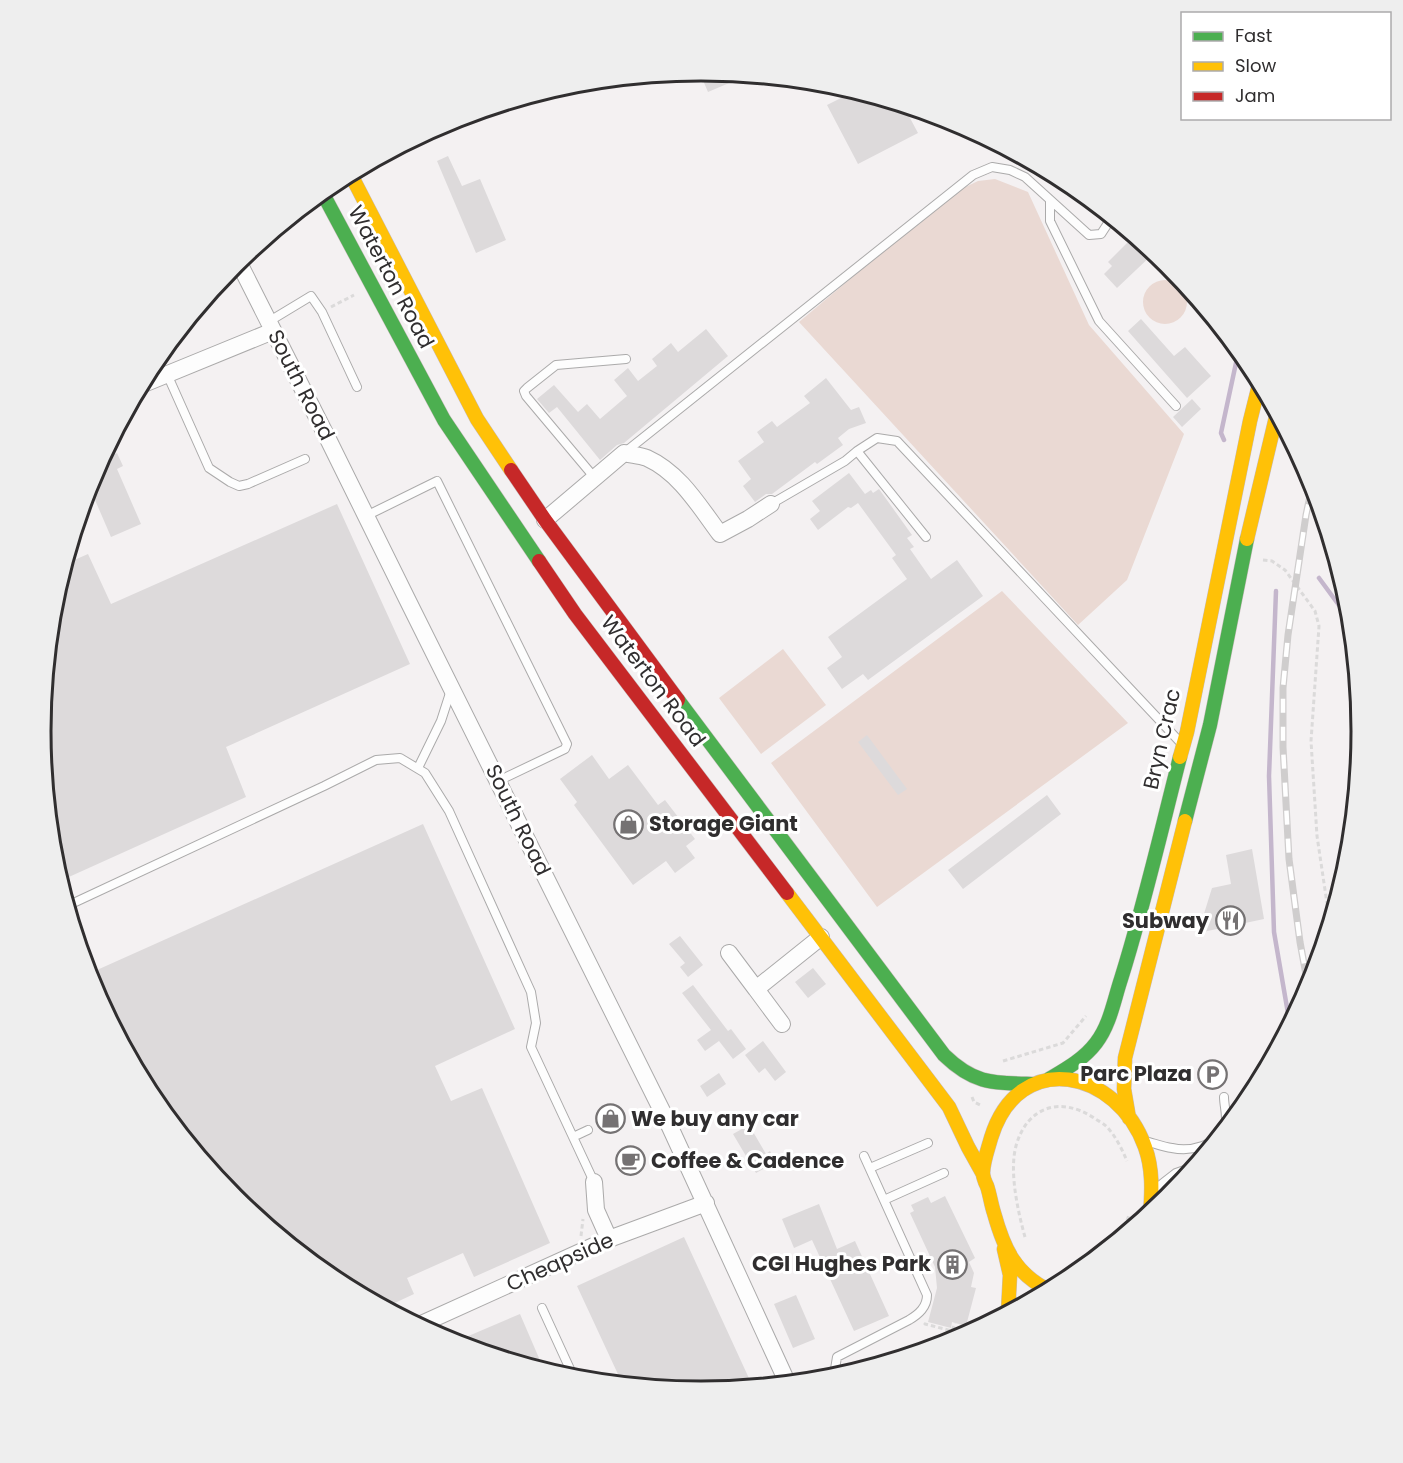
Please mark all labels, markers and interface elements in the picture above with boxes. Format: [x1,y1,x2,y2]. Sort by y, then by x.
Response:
legend [1181,12,1391,120]
text: Fast [1235,23,1272,48]
text: Slow [1235,53,1277,78]
text: Jam [1235,83,1275,108]
street label: Waterton Road [342,200,441,353]
street label: South Road [261,325,342,445]
street label: Waterton Road [594,609,712,752]
street label: Bryn Crac [1136,686,1187,792]
street label: South Road [479,759,558,880]
shop icon: Storage Giant [612,808,644,840]
place label: Storage Giant [649,809,798,838]
restaurant icon: Subway [1214,905,1246,937]
place label: Subway [1122,906,1210,935]
parking icon: Parc Plaza [1197,1058,1229,1090]
place label: Parc Plaza [1080,1059,1192,1088]
shop icon: We buy any car [594,1103,626,1135]
place label: We buy any car [631,1104,799,1133]
cafe icon: Coffee & Cadence [614,1145,646,1177]
place label: Coffee & Cadence [651,1146,844,1175]
street label: Cheapside [502,1225,618,1298]
building icon: CGI Hughes Park [936,1248,968,1280]
place label: CGI Hughes Park [752,1249,931,1278]

